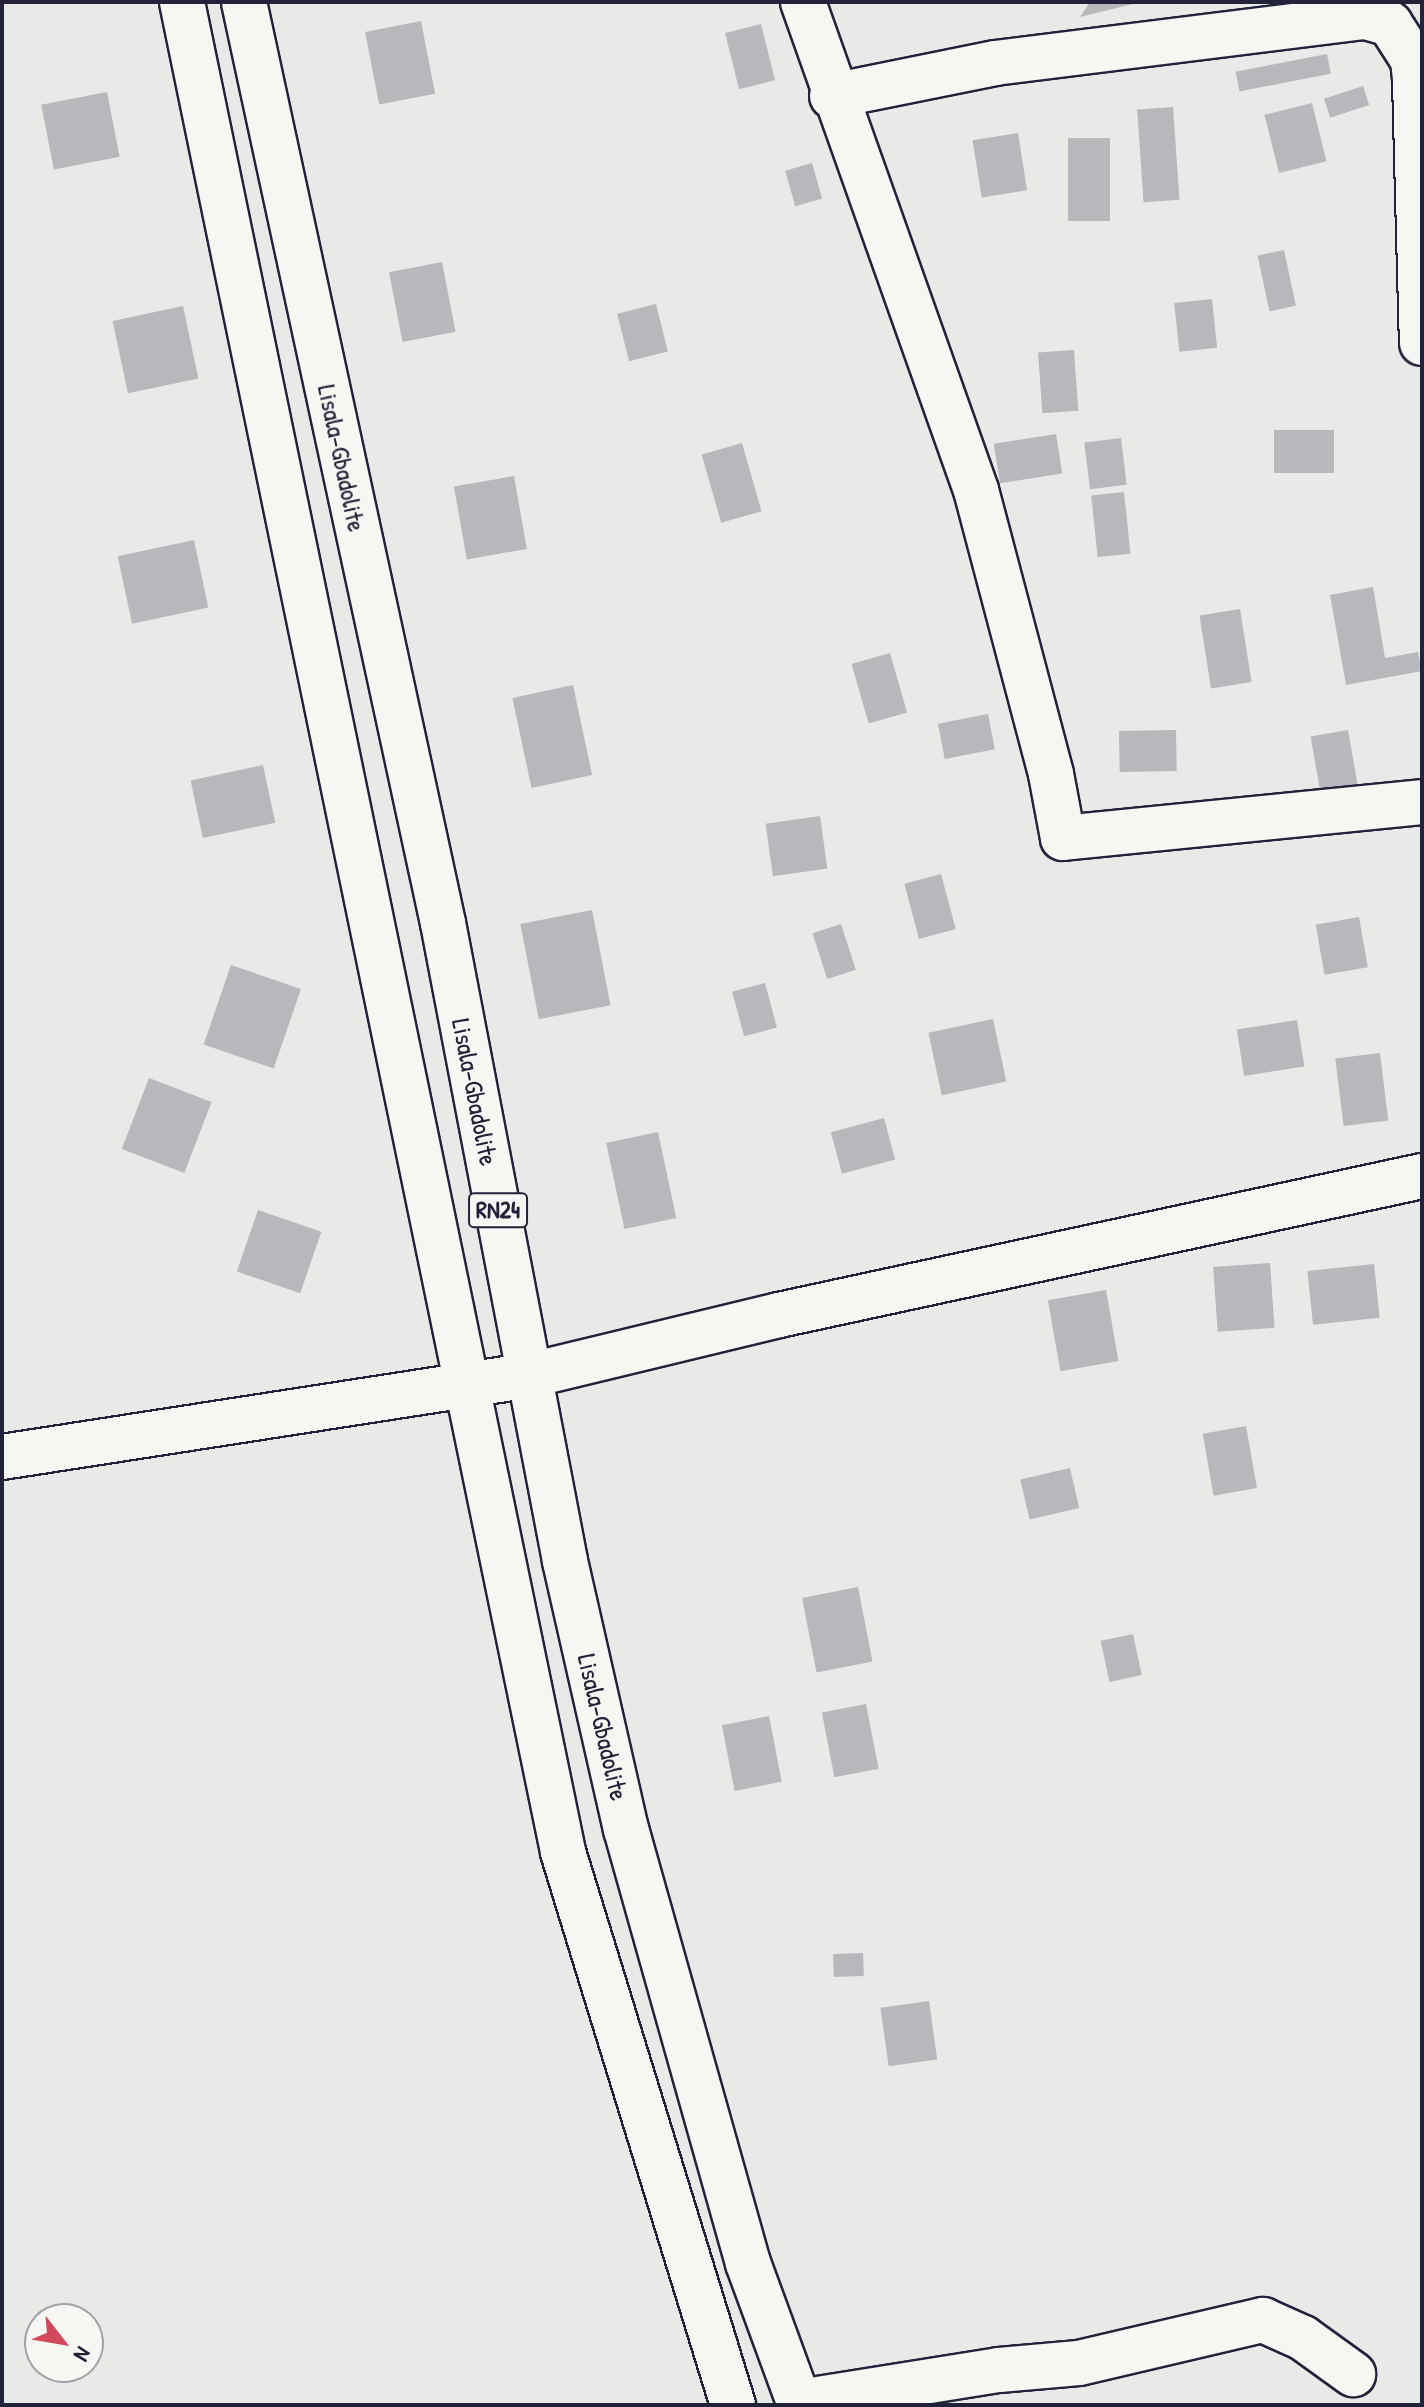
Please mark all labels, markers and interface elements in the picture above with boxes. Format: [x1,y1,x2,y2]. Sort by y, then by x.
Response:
street label: Lisala-Gbadolite [311,382,373,534]
street label: Lisala-Gbadolite [445,1016,505,1168]
road number: RN24 [468,1190,528,1230]
street label: Lisala-Gbadolite [571,1651,635,1803]
north arrow [24,2303,104,2383]
text: N [67,2342,99,2367]

